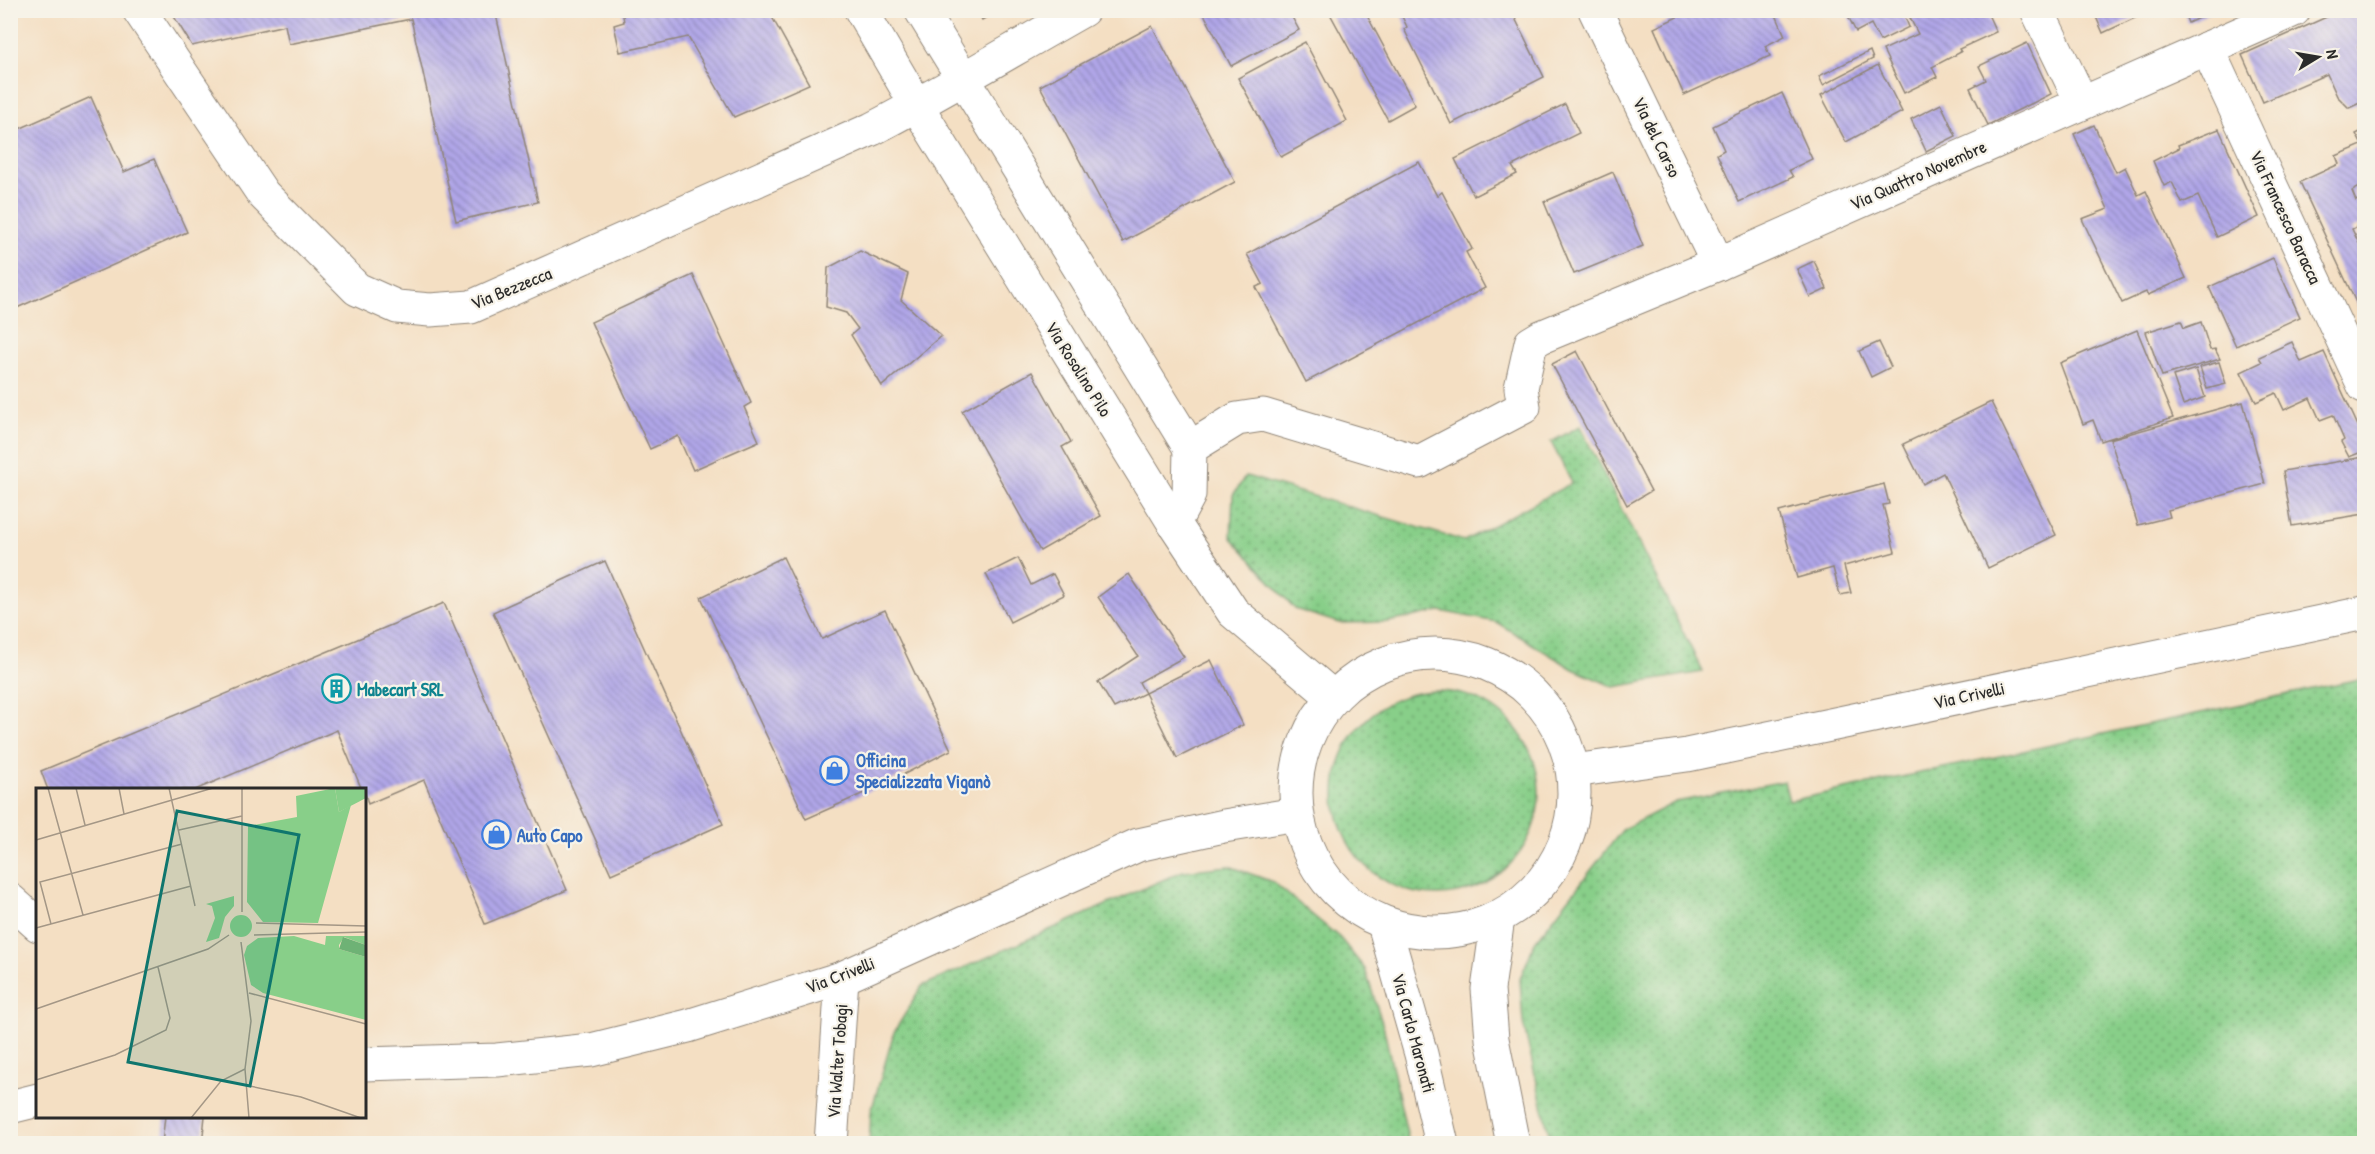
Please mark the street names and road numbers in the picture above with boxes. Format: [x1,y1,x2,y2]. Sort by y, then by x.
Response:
street label: Via del Carso [1627,93,1687,181]
street label: Via Quattro Novembre [1846,134,1990,216]
street label: Via Francesco Baracca [2244,146,2328,288]
street label: Via Bezzecca [467,260,555,316]
street label: Via Rosolino Pilo [1040,317,1118,421]
street label: Via Crivelli [1931,675,2007,715]
street label: Via Crivelli [802,950,878,1000]
street label: Via Carlo Maronati [1386,970,1442,1096]
street label: Via Walter Tobagi [821,1003,853,1119]

